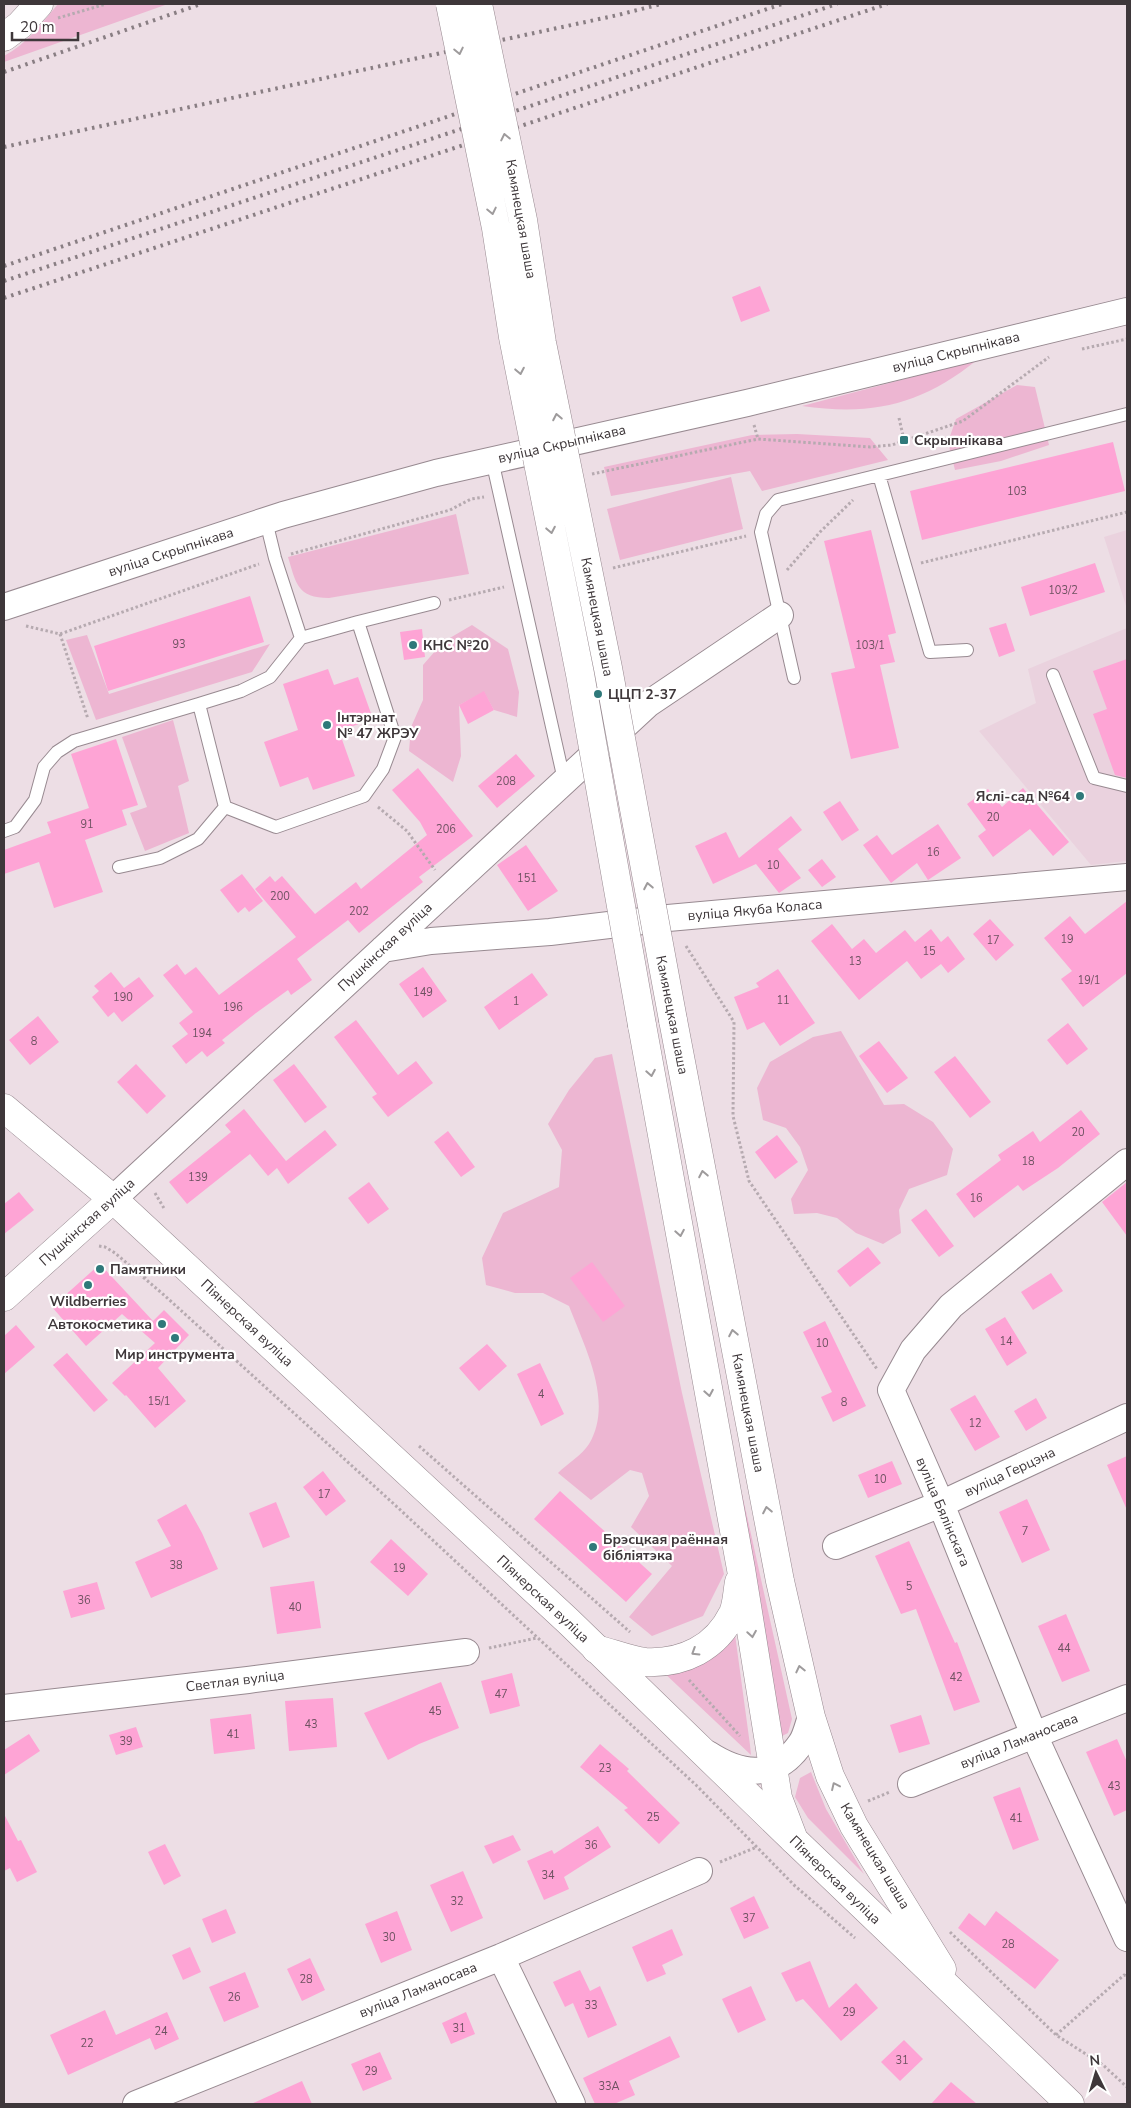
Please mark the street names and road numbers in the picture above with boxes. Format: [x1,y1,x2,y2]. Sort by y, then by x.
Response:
street label: Камянецкая шаша [501,158,541,280]
street label: вуліца Скрыпнікава [890,327,1022,377]
street label: вуліца Скрыпнікава [496,420,628,468]
street label: вуліца Скрыпнікава [106,523,236,581]
street label: Камянецкая шаша [576,556,618,678]
street label: вуліца Якуба Коласа [687,895,823,925]
street label: Пушкінская вуліца [334,898,436,996]
street label: Камянецкая шаша [651,954,693,1076]
street label: Пушкінская вуліца [35,1174,139,1270]
street label: Піянерская вуліца [197,1275,297,1371]
street label: Камянецкая шаша [727,1352,769,1474]
street label: вуліца Герцэна [961,1443,1059,1501]
street label: вуліца Бялінскага [911,1454,975,1570]
street label: Піянерская вуліца [493,1551,593,1647]
street label: Светлая вуліца [184,1666,286,1696]
street label: вуліца Ламаносава [957,1709,1081,1773]
street label: Камянецкая шаша [836,1799,914,1913]
street label: Піянерская вуліца [785,1831,885,1929]
street label: вуліца Ламаносава [356,1958,480,2022]

